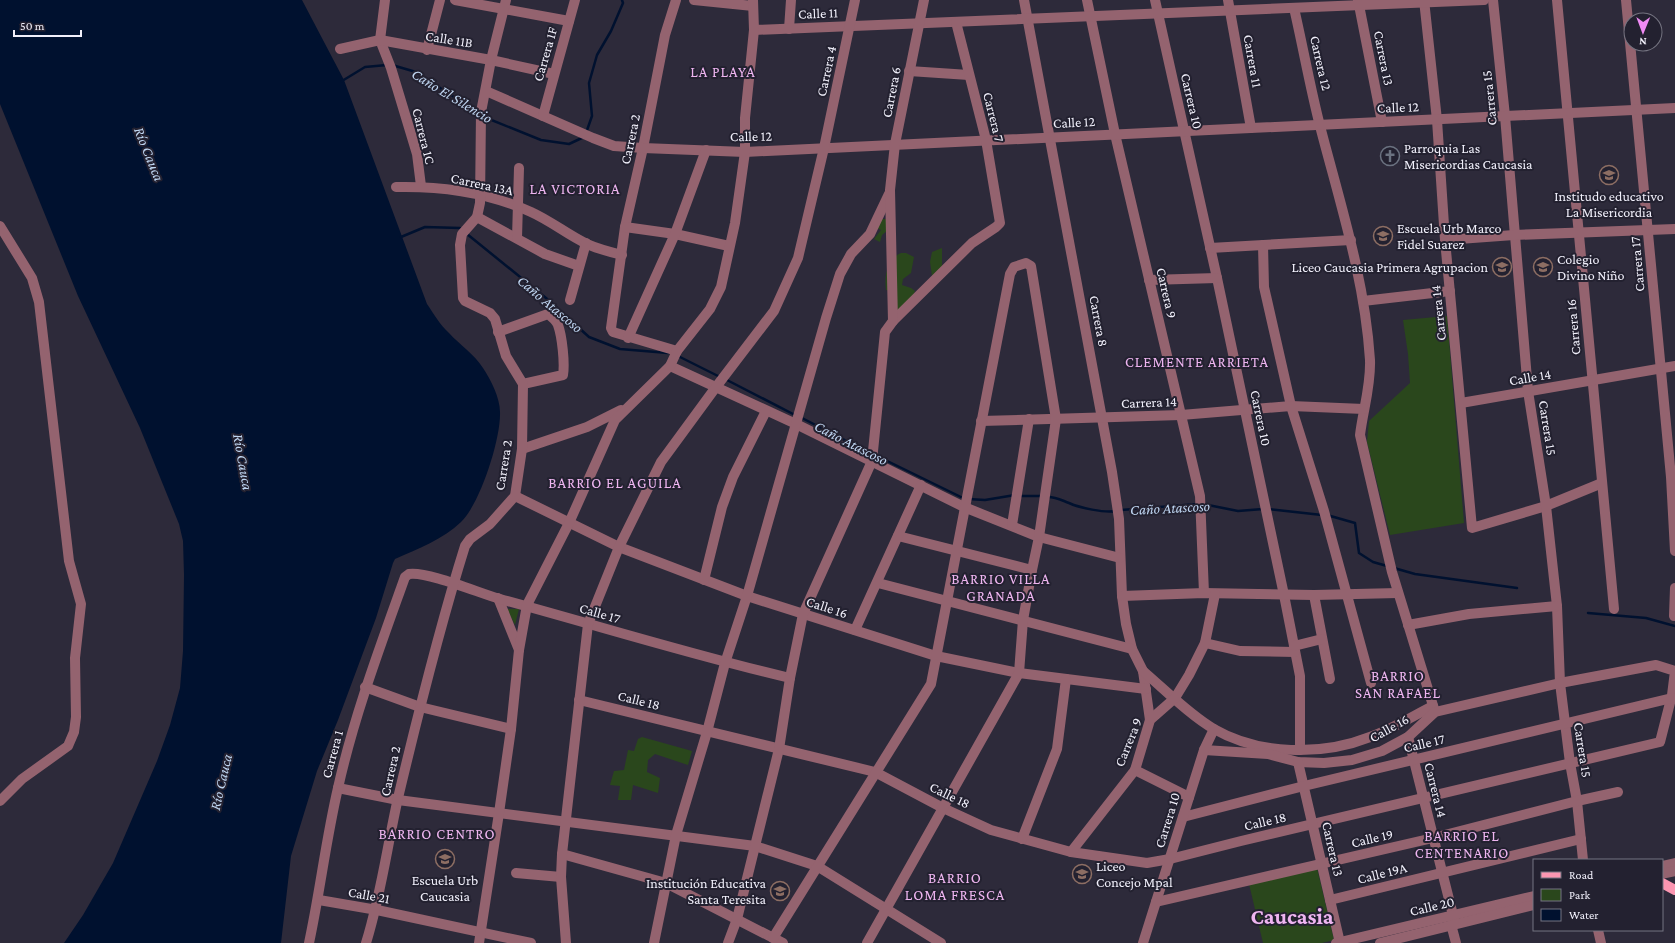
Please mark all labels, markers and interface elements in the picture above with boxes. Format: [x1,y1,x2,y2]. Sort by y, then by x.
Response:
street label: Calle 11 [798,4,839,22]
scale bar [14,12,81,38]
north arrow [1623,12,1663,52]
text: 50 m [20,19,45,33]
street label: Carrera 1F [530,25,560,83]
street label: Calle 11B [424,27,474,51]
street label: Carrera 13 [1371,29,1397,87]
street label: Carrera 11 [1240,33,1266,89]
street label: Carrera 12 [1307,34,1335,92]
text: N [1638,36,1647,48]
street label: Carrera 4 [813,44,839,98]
district label: LA PLAYA [690,64,756,80]
street label: Carrera 6 [878,65,904,119]
water label: Caño El Silencio [409,66,495,126]
street label: Carrera 15 [1478,70,1500,126]
street label: Carrera 10 [1178,71,1206,131]
street label: Carrera 7 [980,90,1008,144]
street label: Calle 12 [1377,98,1420,116]
street label: Carrera 1C [409,106,439,166]
street label: Carrera 2 [617,112,643,166]
street label: Calle 12 [1053,113,1096,131]
water label: Río Cauca [131,125,167,183]
street label: Calle 12 [730,128,773,144]
place label: Parroquia Las Misericordias Caucasia [1404,140,1533,172]
church icon: Parroquia Las Misericordias Caucasia [1379,145,1401,167]
school or university icon: Institudo educativo La Misericordia [1598,164,1620,186]
street label: Carrera 13A [449,170,515,198]
district label: LA VICTORIA [529,181,621,197]
place label: Institudo educativo La Misericordia [1554,188,1664,220]
place label: Escuela Urb Marco Fidel Suarez [1397,220,1502,252]
school or university icon: Escuela Urb Marco Fidel Suarez [1372,225,1394,247]
street label: Carrera 17 [1627,235,1647,292]
place label: Colegio Divino Niño [1557,251,1625,283]
school or university icon: Liceo Caucasia Primera Agrupacion [1491,256,1513,278]
school or university icon: Colegio Divino Niño [1532,256,1554,278]
place label: Liceo Caucasia Primera Agrupacion [1292,259,1488,275]
street label: Carrera 9 [1153,266,1181,320]
water label: Caño Atascoso [514,272,586,336]
street label: Carrera 14 [1427,284,1449,342]
street label: Carrera 8 [1086,294,1112,348]
street label: Carrera 16 [1563,298,1583,356]
district label: CLEMENTE ARRIETA [1125,354,1269,370]
street label: Calle 14 [1508,365,1552,389]
street label: Carrera 10 [1247,389,1275,448]
street label: Carrera 14 [1121,393,1177,411]
street label: Carrera 15 [1536,399,1560,457]
water label: Caño Atascoso [812,418,890,468]
water label: Río Cauca [230,432,256,492]
street label: Carrera 2 [491,438,515,491]
district label: BARRIO EL AGUILA [548,475,682,491]
water label: Caño Atascoso [1130,498,1210,518]
district label: BARRIO VILLA GRANADA [951,571,1051,604]
street label: Calle 16 [804,593,850,621]
street label: Calle 17 [578,600,623,627]
district label: BARRIO SAN RAFAEL [1355,668,1441,701]
street label: Calle 18 [616,687,662,713]
street label: Calle 16 [1367,711,1411,745]
street label: Carrera 9 [1111,715,1145,769]
street label: Carrera 15 [1571,721,1595,779]
street label: Carrera 1 [318,728,346,780]
street label: Calle 17 [1402,730,1447,756]
street label: Carrera 2 [376,744,404,798]
water label: Río Cauca [207,752,235,812]
street label: Carrera 14 [1421,761,1451,819]
street label: Calle 18 [927,778,973,812]
street label: Carrera 10 [1151,790,1183,850]
street label: Calle 18 [1242,808,1288,834]
street label: Carrera 13 [1319,820,1347,878]
street label: Calle 19 [1349,825,1395,851]
district label: BARRIO CENTRO [379,826,495,842]
district label: BARRIO EL CENTENARIO [1415,828,1509,861]
school or university icon: Escuela Urb Caucasia [434,848,456,870]
place label: Liceo Concejo Mpal [1096,858,1173,891]
street label: Calle 19A [1356,859,1408,887]
legend [1533,859,1663,931]
school or university icon: Liceo Concejo Mpal [1071,863,1093,885]
text: Road [1569,868,1594,882]
district label: BARRIO LOMA FRESCA [905,870,1005,903]
place label: Escuela Urb Caucasia [412,872,478,904]
place label: Institución Educativa Santa Teresita [646,875,767,907]
school or university icon: Institución Educativa Santa Teresita [769,880,791,902]
street label: Calle 21 [347,883,391,907]
text: Park [1569,888,1591,902]
street label: Calle 20 [1408,893,1456,919]
district label: Caucasia [1250,904,1334,929]
text: Water [1569,908,1599,922]

